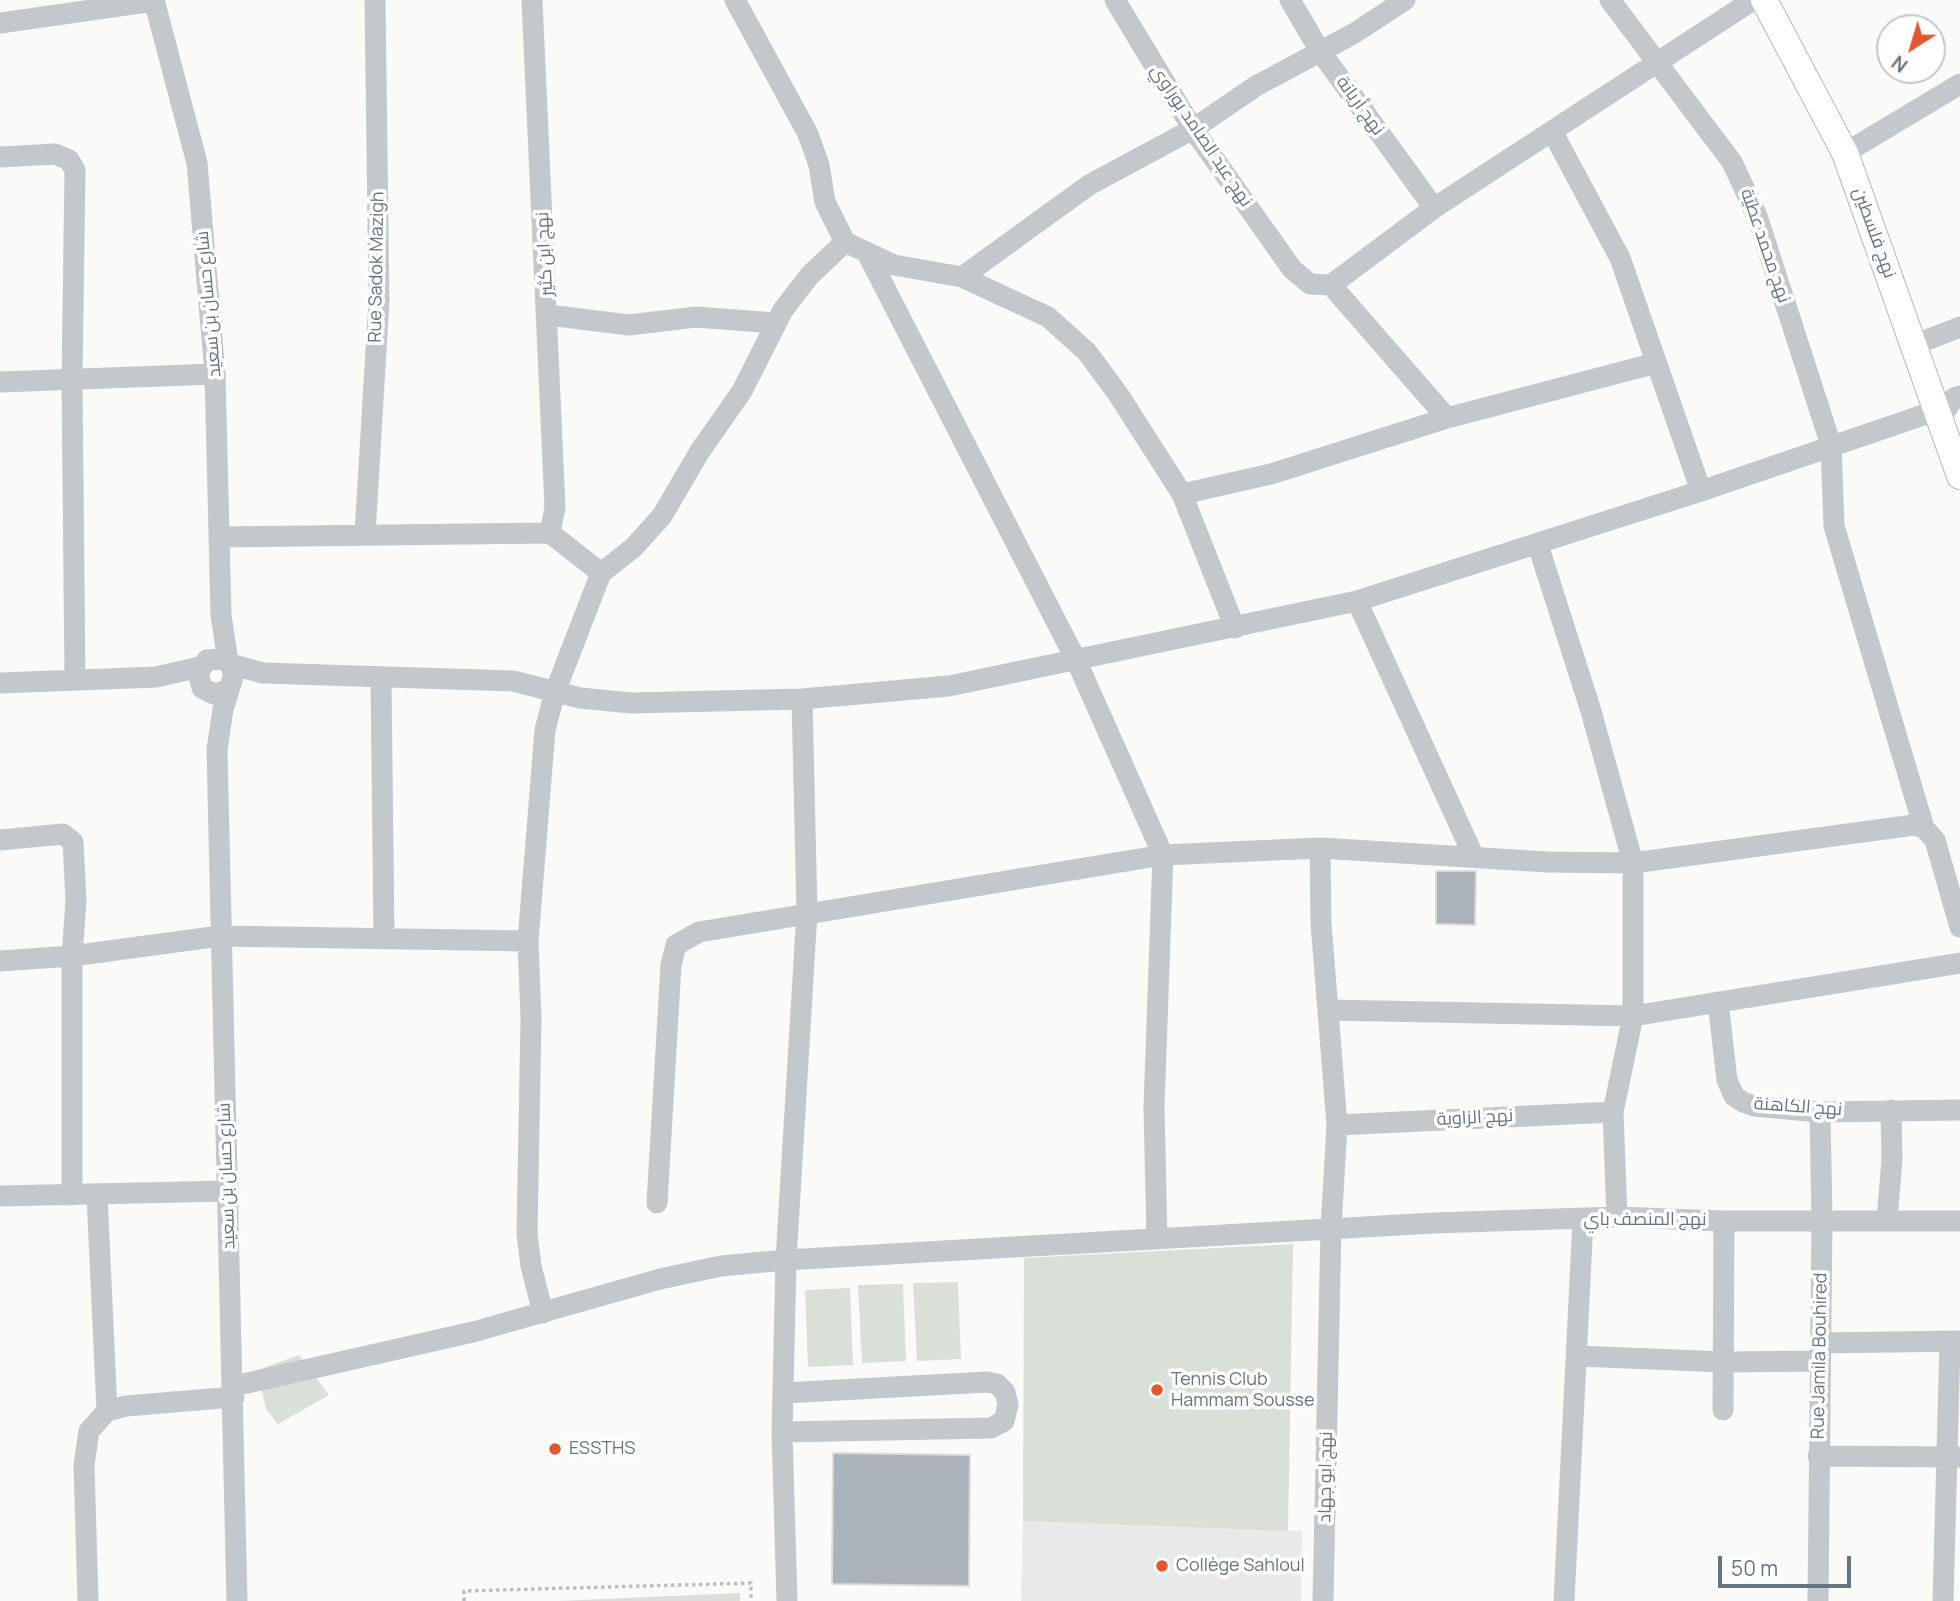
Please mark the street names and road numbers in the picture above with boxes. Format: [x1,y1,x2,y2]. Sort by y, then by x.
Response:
street label: نهج عبد الصامد بوراوي [1145,61,1257,211]
street label: نهج أريانة [1331,72,1389,140]
street label: نهج فلسطين [1848,185,1900,281]
street label: نهج محمد عطيّة [1735,186,1795,306]
street label: Rue Sadok Mazigh [365,191,389,343]
street label: نهج ابن كثير [532,211,558,297]
street label: شارع حسان بن سعيد [192,230,226,378]
street label: نهج الكاهنة [1753,1093,1843,1121]
street label: شارع حسان بن سعيد [214,1102,240,1250]
street label: نهج الزاوية [1436,1105,1514,1131]
street label: نهج المنصف باي [1583,1209,1707,1231]
street label: Rue Jamila Bouhired [1808,1273,1832,1439]
street label: نهج ابو جهاد [1314,1431,1338,1523]

